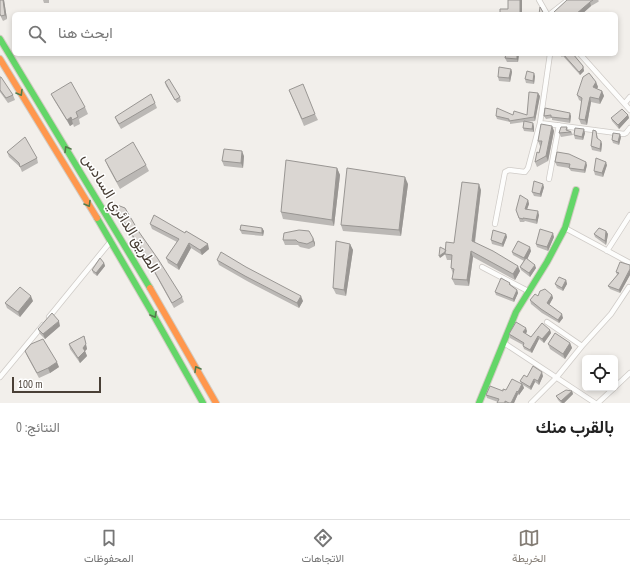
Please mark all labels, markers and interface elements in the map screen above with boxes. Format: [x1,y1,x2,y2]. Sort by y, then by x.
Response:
search box [12,12,618,56]
icon: search [26,23,48,45]
text: ابحث هنا [58,23,113,42]
one-way arrow [16,89,23,96]
one-way arrow [64,146,71,153]
street label: الطريق الدائري السادس [75,150,165,278]
one-way arrow [83,200,91,207]
one-way arrow [150,311,157,319]
map controls [582,355,618,391]
button: locate [582,355,618,391]
one-way arrow [195,366,202,373]
scale bar [12,375,101,394]
text: 100 m [18,377,42,391]
text: بالقرب منك [536,416,614,438]
text: النتائج: 0 [16,419,60,436]
tab: المحفوظات [84,527,134,568]
tab: الاتجاهات [301,527,344,568]
tab: الخريطة [512,527,546,568]

